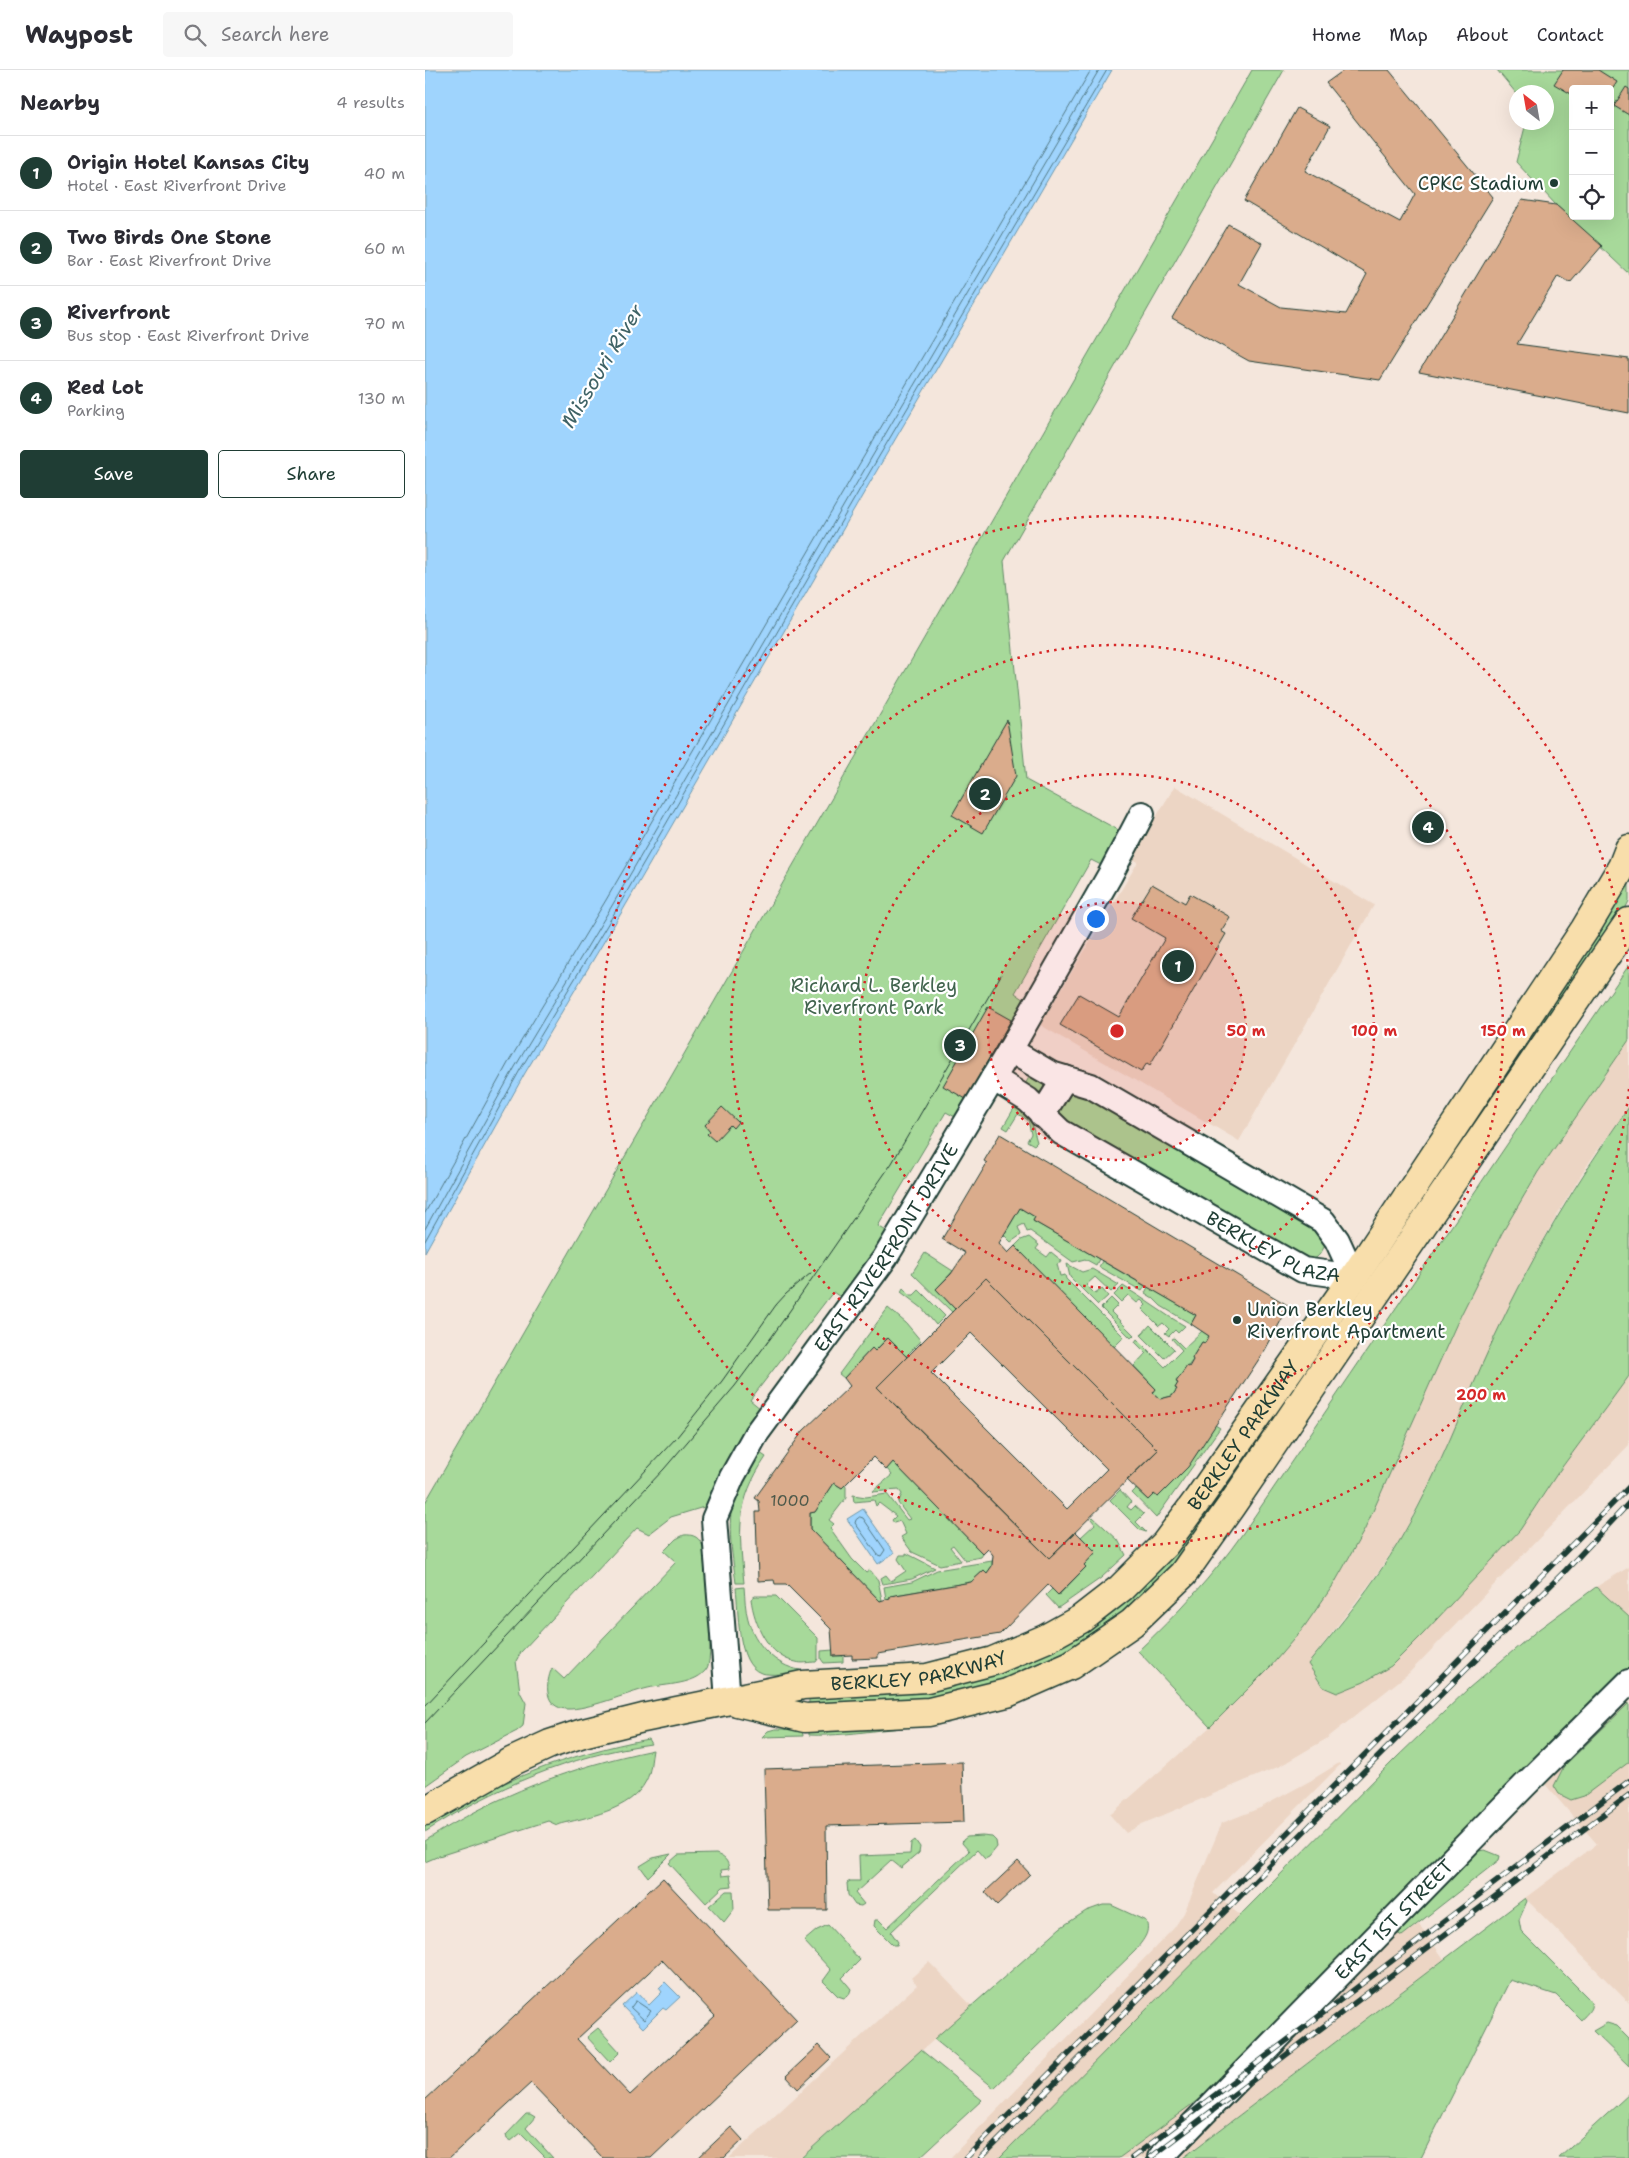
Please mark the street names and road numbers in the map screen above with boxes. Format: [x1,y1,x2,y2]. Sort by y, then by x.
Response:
street label: EAST RIVERFRONT DRIVE [808,1138,964,1357]
street label: BERKLEY PLAZA [1202,1205,1342,1288]
street label: BERKLEY PARKWAY [1182,1354,1305,1515]
street label: BERKLEY PARKWAY [830,1644,1011,1696]
street label: EAST 1ST STREET [1329,1853,1459,1985]

